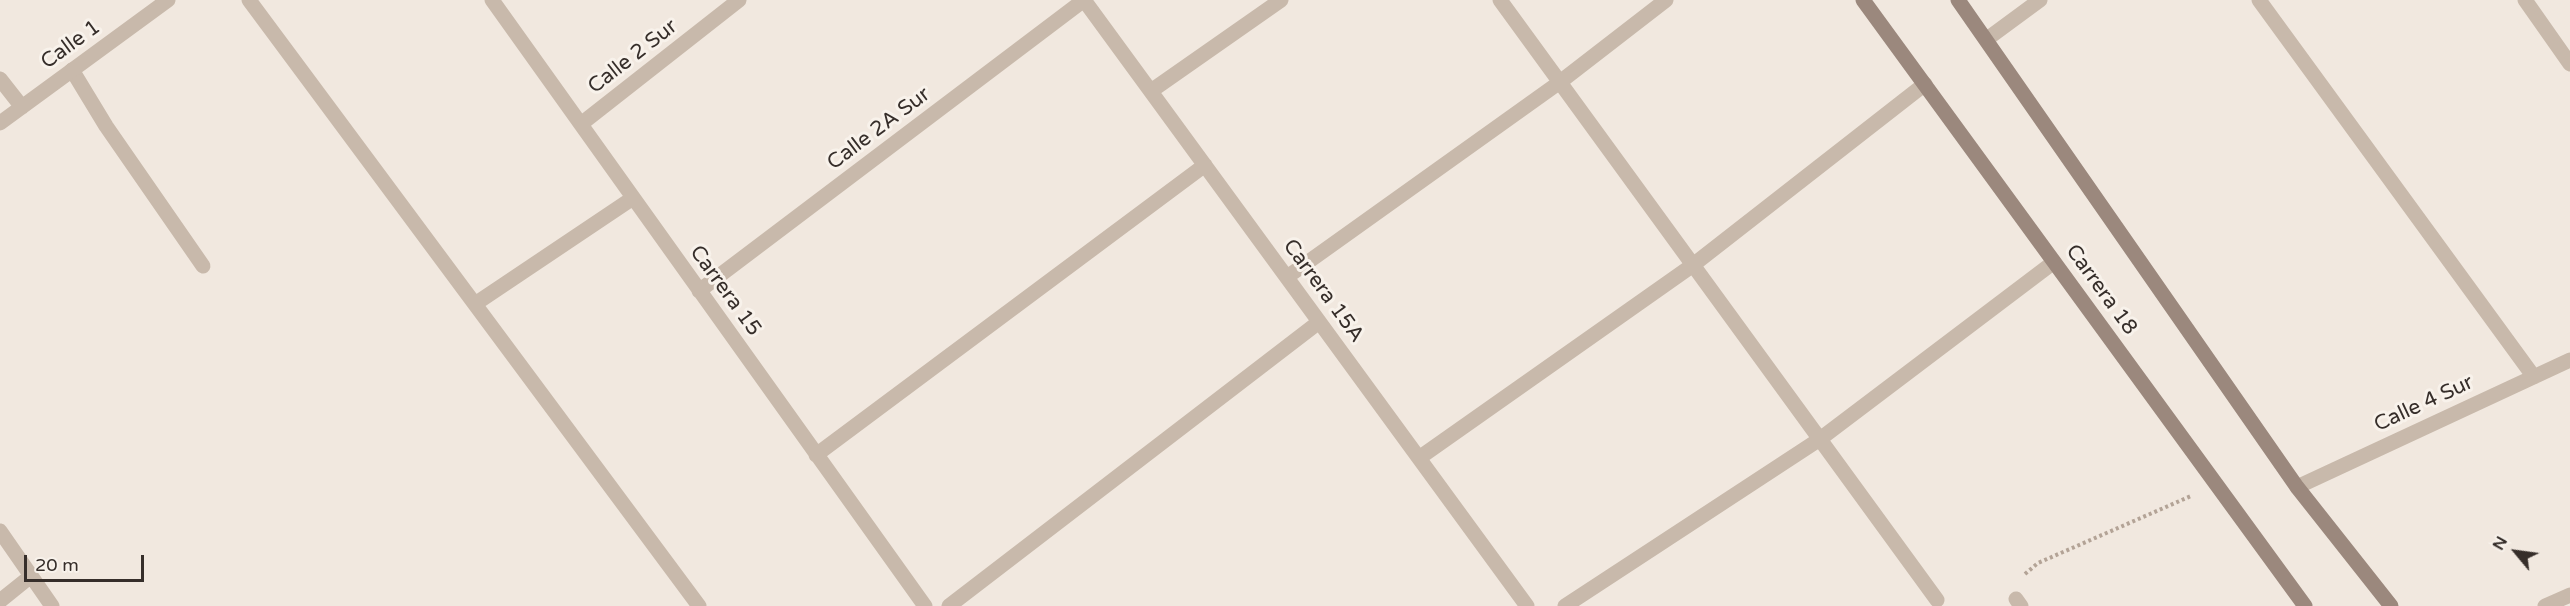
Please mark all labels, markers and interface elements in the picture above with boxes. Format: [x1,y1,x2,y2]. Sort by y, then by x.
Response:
street label: Calle 2 Sur [583,14,683,100]
street label: Calle 1 [36,15,106,75]
street label: Calle 2A Sur [823,82,935,176]
street label: Carrera 15A [1277,234,1369,348]
street label: Carrera 18 [2060,240,2142,340]
street label: Carrera 15 [684,241,766,341]
street label: Calle 4 Sur [2370,370,2478,438]
north arrow [2486,522,2546,582]
text: N [2488,533,2512,554]
scale bar [27,543,147,581]
text: 20 m [35,554,79,576]

